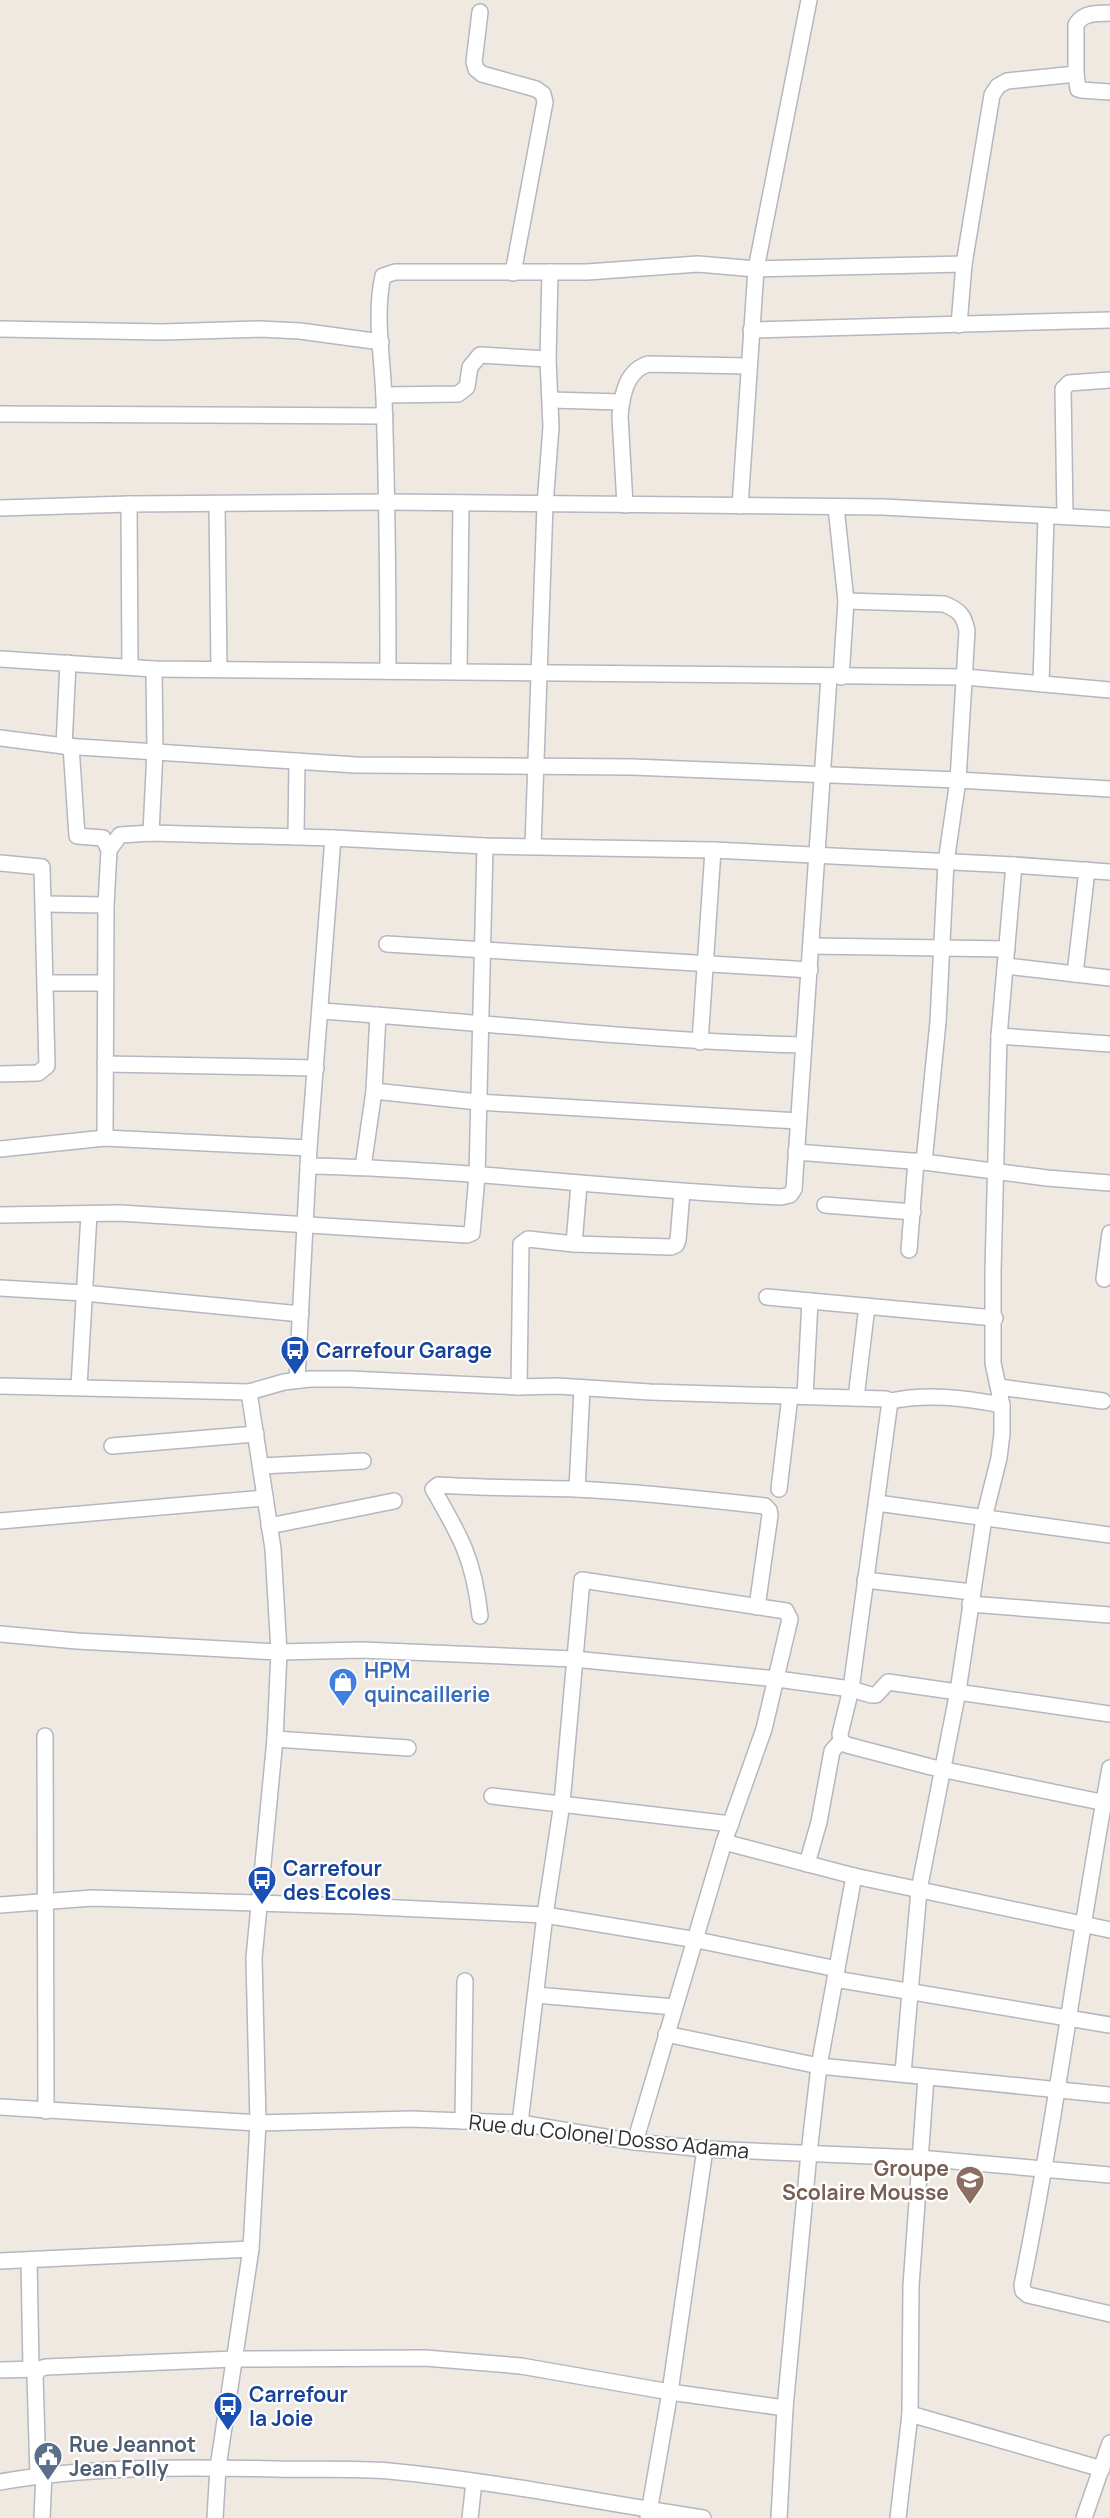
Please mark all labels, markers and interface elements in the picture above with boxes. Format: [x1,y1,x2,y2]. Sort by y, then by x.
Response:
bus stop icon: Carrefour Garage [279,1334,311,1376]
place label: Carrefour Garage [316,1336,492,1364]
place label: HPM quincaillerie [364,1656,490,1708]
shop icon: HPM quincaillerie [327,1666,359,1708]
place label: Carrefour des Ecoles [283,1854,391,1906]
bus stop icon: Carrefour des Ecoles [246,1864,278,1906]
street label: Rue du Colonel Dosso Adama [467,2107,751,2165]
place label: Groupe Scolaire Mousse [782,2154,949,2206]
school or university icon: Groupe Scolaire Mousse [954,2164,986,2206]
place label: Carrefour la Joie [249,2380,348,2432]
bus stop icon: Carrefour la Joie [212,2390,244,2432]
place label: Rue Jeannot Jean Folly [69,2430,196,2482]
public building icon: Rue Jeannot Jean Folly [32,2440,64,2482]

